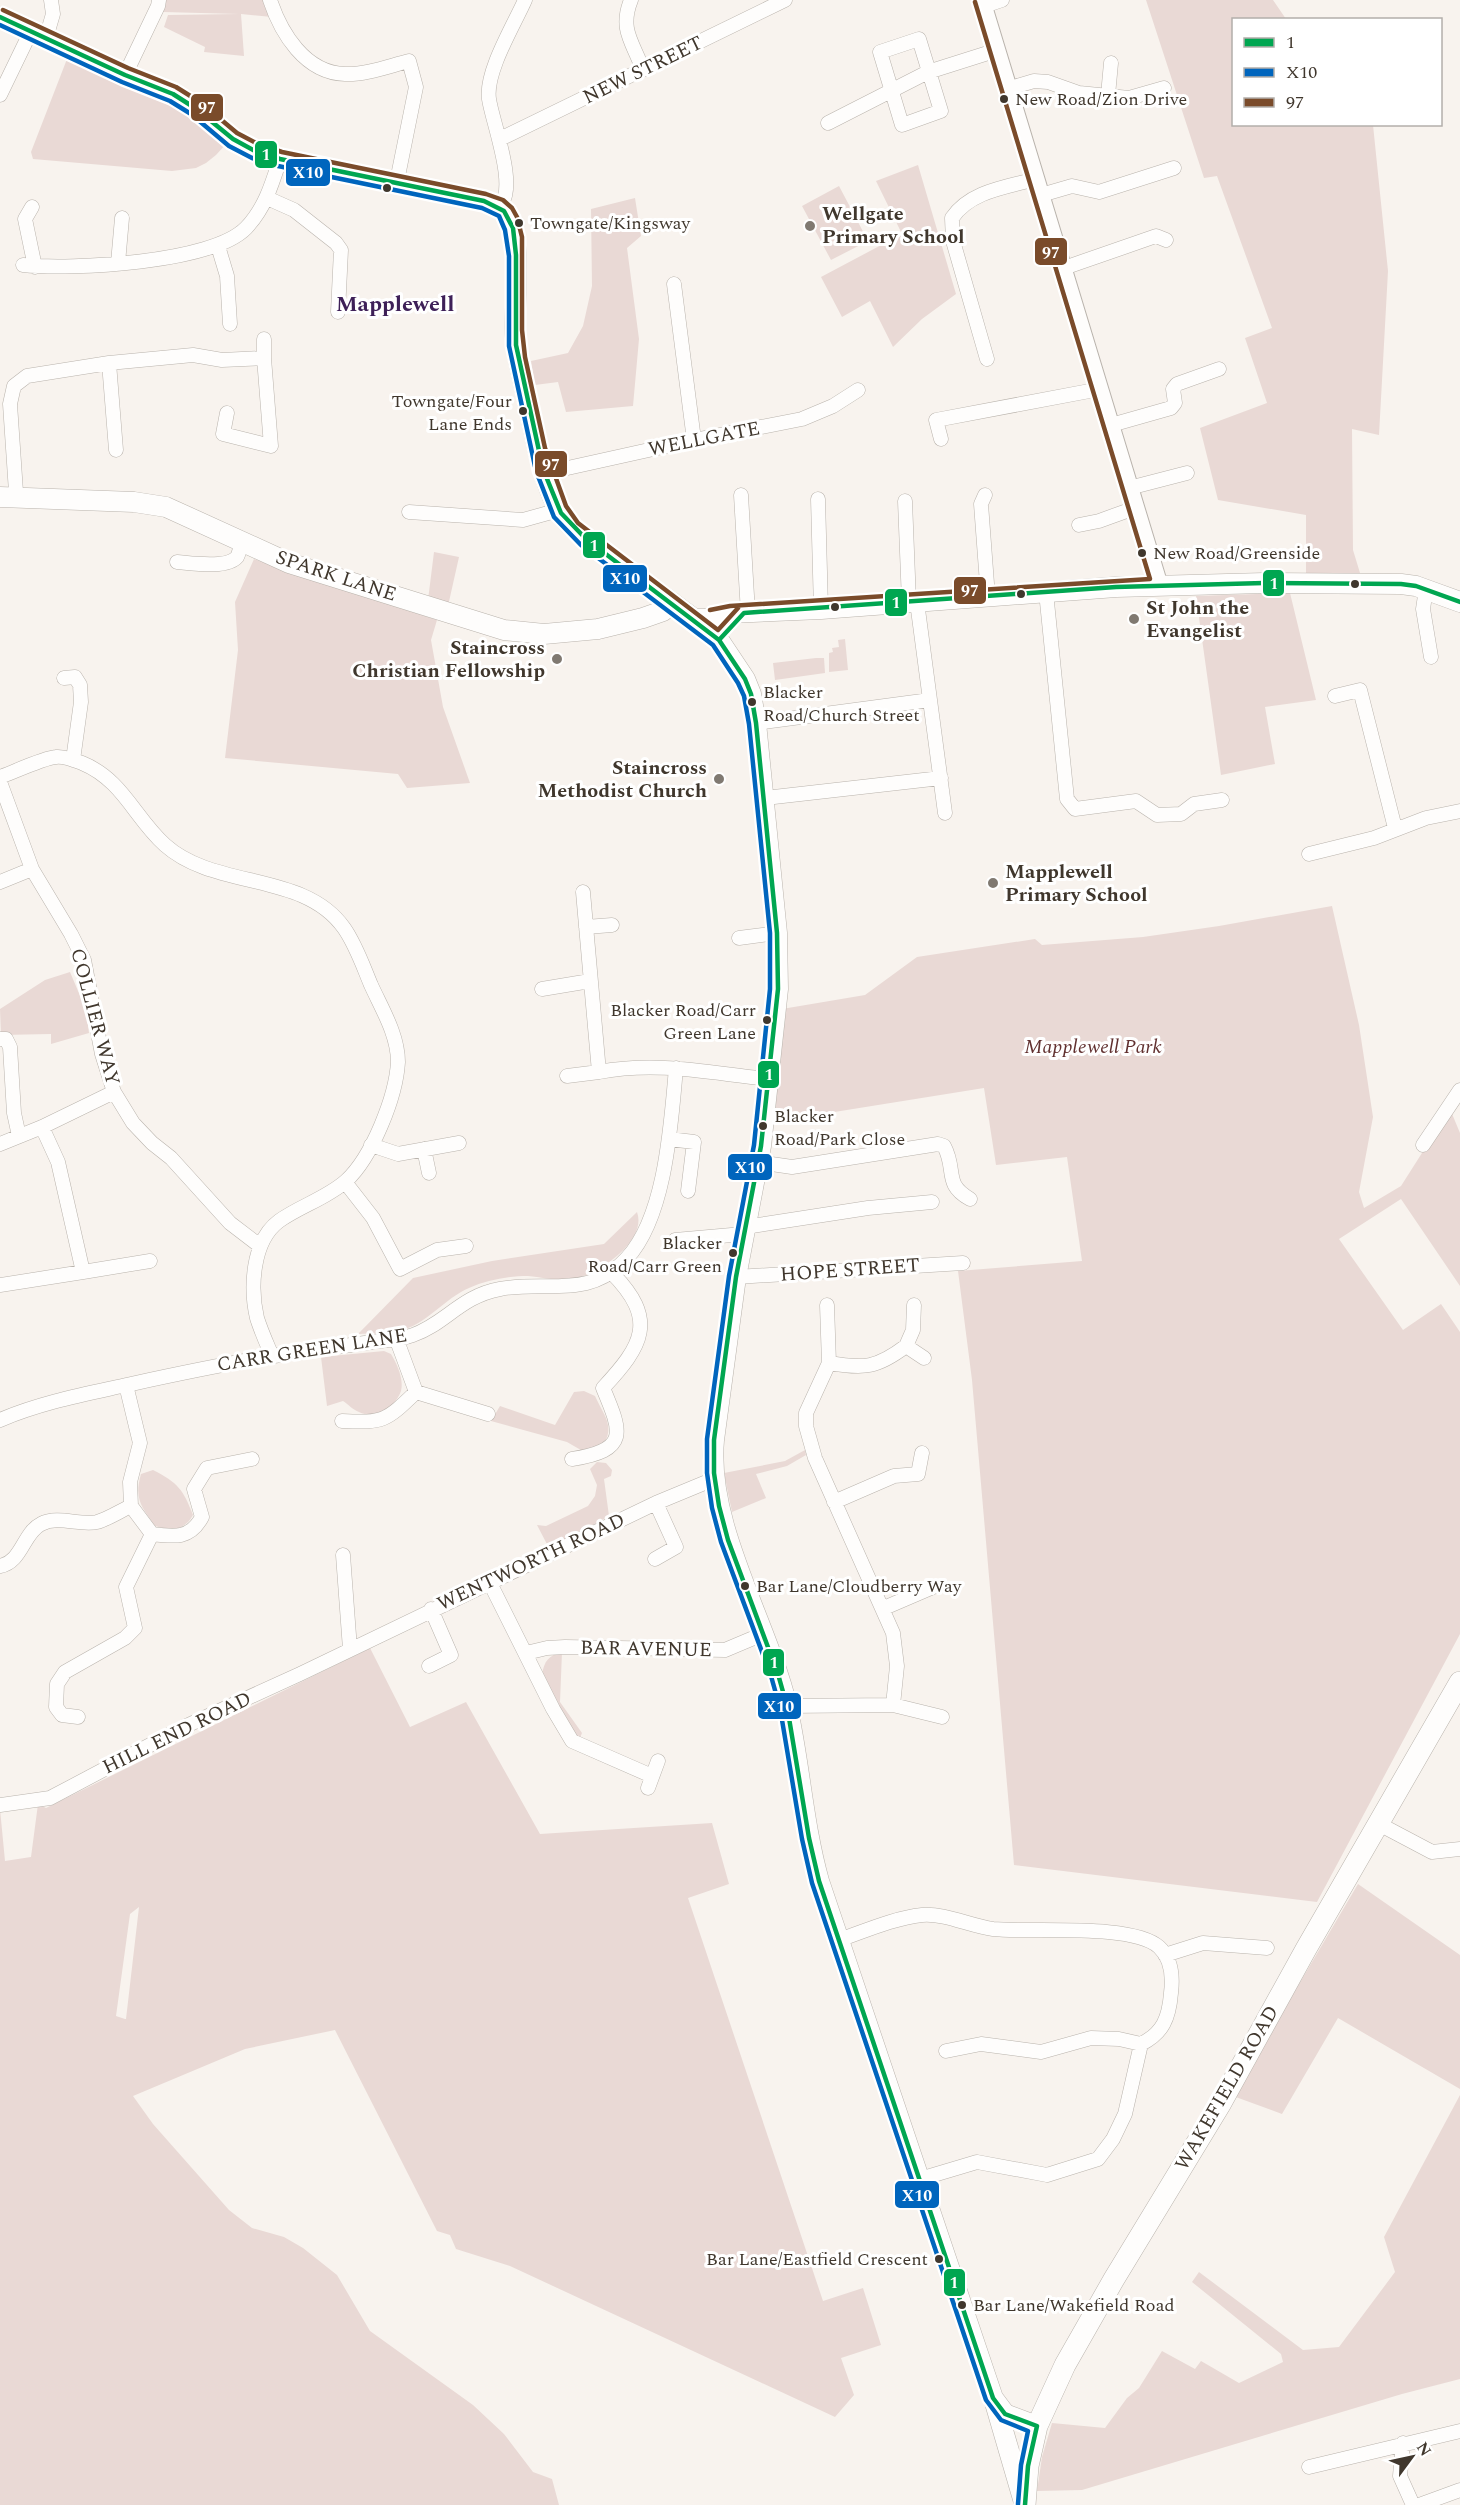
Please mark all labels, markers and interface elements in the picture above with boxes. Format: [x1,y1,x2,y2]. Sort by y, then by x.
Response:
legend [1232,18,1442,126]
street label: NEW STREET [578,28,708,112]
text: 1 [1286,29,1295,56]
text: X10 [1286,59,1317,86]
place label: New Road/Zion Drive [1015,86,1187,113]
text: 97 [1286,89,1304,116]
line badge: 97 [190,93,224,122]
marker: New Road/Zion Drive [998,93,1010,105]
text: 97 [198,96,216,120]
line badge: 1 [254,140,278,169]
text: 1 [262,143,270,167]
line badge: X10 [285,158,331,187]
text: X10 [293,161,323,185]
unlabelled marker [381,182,393,194]
place label: Wellgate Primary School [822,199,965,252]
place label: Towngate/Kingsway [530,210,691,237]
marker: Towngate/Kingsway [513,217,525,229]
marker: Wellgate Primary School [803,219,817,233]
line badge: 97 [1034,237,1068,266]
text: 97 [1042,241,1060,265]
district label: Mapplewell [336,288,454,321]
place label: Towngate/Four Lane Ends [392,388,512,438]
marker: Towngate/Four Lane Ends [517,405,529,417]
street label: WELLGATE [645,413,763,465]
line badge: 97 [534,450,568,478]
text: 97 [542,453,560,477]
line badge: 1 [582,531,606,559]
text: 1 [590,534,598,558]
place label: New Road/Greenside [1153,540,1320,567]
street label: SPARK LANE [272,542,400,610]
marker: New Road/Greenside [1136,547,1148,559]
line badge: X10 [602,564,648,593]
text: X10 [610,567,640,591]
line badge: 1 [1262,569,1285,597]
text: 1 [1270,572,1278,596]
line badge: 97 [953,576,987,605]
unlabelled marker [1349,578,1361,590]
text: 97 [961,579,979,603]
line badge: 1 [884,588,908,617]
unlabelled marker [1015,588,1027,600]
text: 1 [892,591,900,615]
place label: St John the Evangelist [1146,593,1249,646]
unlabelled marker [829,601,841,613]
marker: St John the Evangelist [1127,612,1141,626]
place label: Staincross Christian Fellowship [352,633,545,686]
marker: Staincross Christian Fellowship [550,652,564,666]
place label: Blacker Road/Church Street [763,679,920,729]
marker: Blacker Road/Church Street [746,696,758,708]
place label: Staincross Methodist Church [537,753,707,806]
marker: Staincross Methodist Church [712,772,726,786]
place label: Mapplewell Primary School [1005,857,1148,910]
marker: Mapplewell Primary School [986,876,1000,890]
street label: COLLIER WAY [62,945,128,1089]
place label: Blacker Road/Carr Green Lane [610,997,756,1047]
marker: Blacker Road/Carr Green Lane [761,1014,773,1026]
park label: Mapplewell Park [1024,1032,1163,1062]
line badge: 1 [757,1060,780,1089]
text: 1 [765,1063,773,1087]
place label: Blacker Road/Park Close [774,1103,905,1153]
marker: Blacker Road/Park Close [757,1120,769,1132]
line badge: X10 [727,1153,773,1181]
text: X10 [735,1156,765,1180]
place label: Blacker Road/Carr Green [587,1230,722,1280]
marker: Blacker Road/Carr Green [727,1247,739,1259]
street label: HOPE STREET [779,1250,921,1290]
street label: CARR GREEN LANE [215,1320,409,1380]
street label: WENTWORTH ROAD [432,1505,630,1619]
place label: Bar Lane/Cloudberry Way [756,1573,963,1600]
marker: Bar Lane/Cloudberry Way [739,1580,751,1592]
street label: BAR AVENUE [580,1633,712,1665]
line badge: 1 [762,1648,785,1677]
text: 1 [770,1651,778,1675]
street label: HILL END ROAD [97,1684,257,1782]
line badge: X10 [757,1692,802,1720]
text: X10 [764,1695,794,1719]
street label: WAKEFIELD ROAD [1167,2000,1287,2176]
line badge: X10 [894,2180,940,2209]
text: X10 [902,2184,932,2208]
place label: Bar Lane/Eastfield Crescent [706,2246,928,2273]
marker: Bar Lane/Eastfield Crescent [933,2253,945,2265]
line badge: 1 [943,2268,966,2297]
text: 1 [950,2271,958,2295]
place label: Bar Lane/Wakefield Road [973,2292,1175,2319]
marker: Bar Lane/Wakefield Road [956,2299,968,2311]
north arrow [1382,2427,1442,2487]
text: N [1410,2437,1437,2461]

